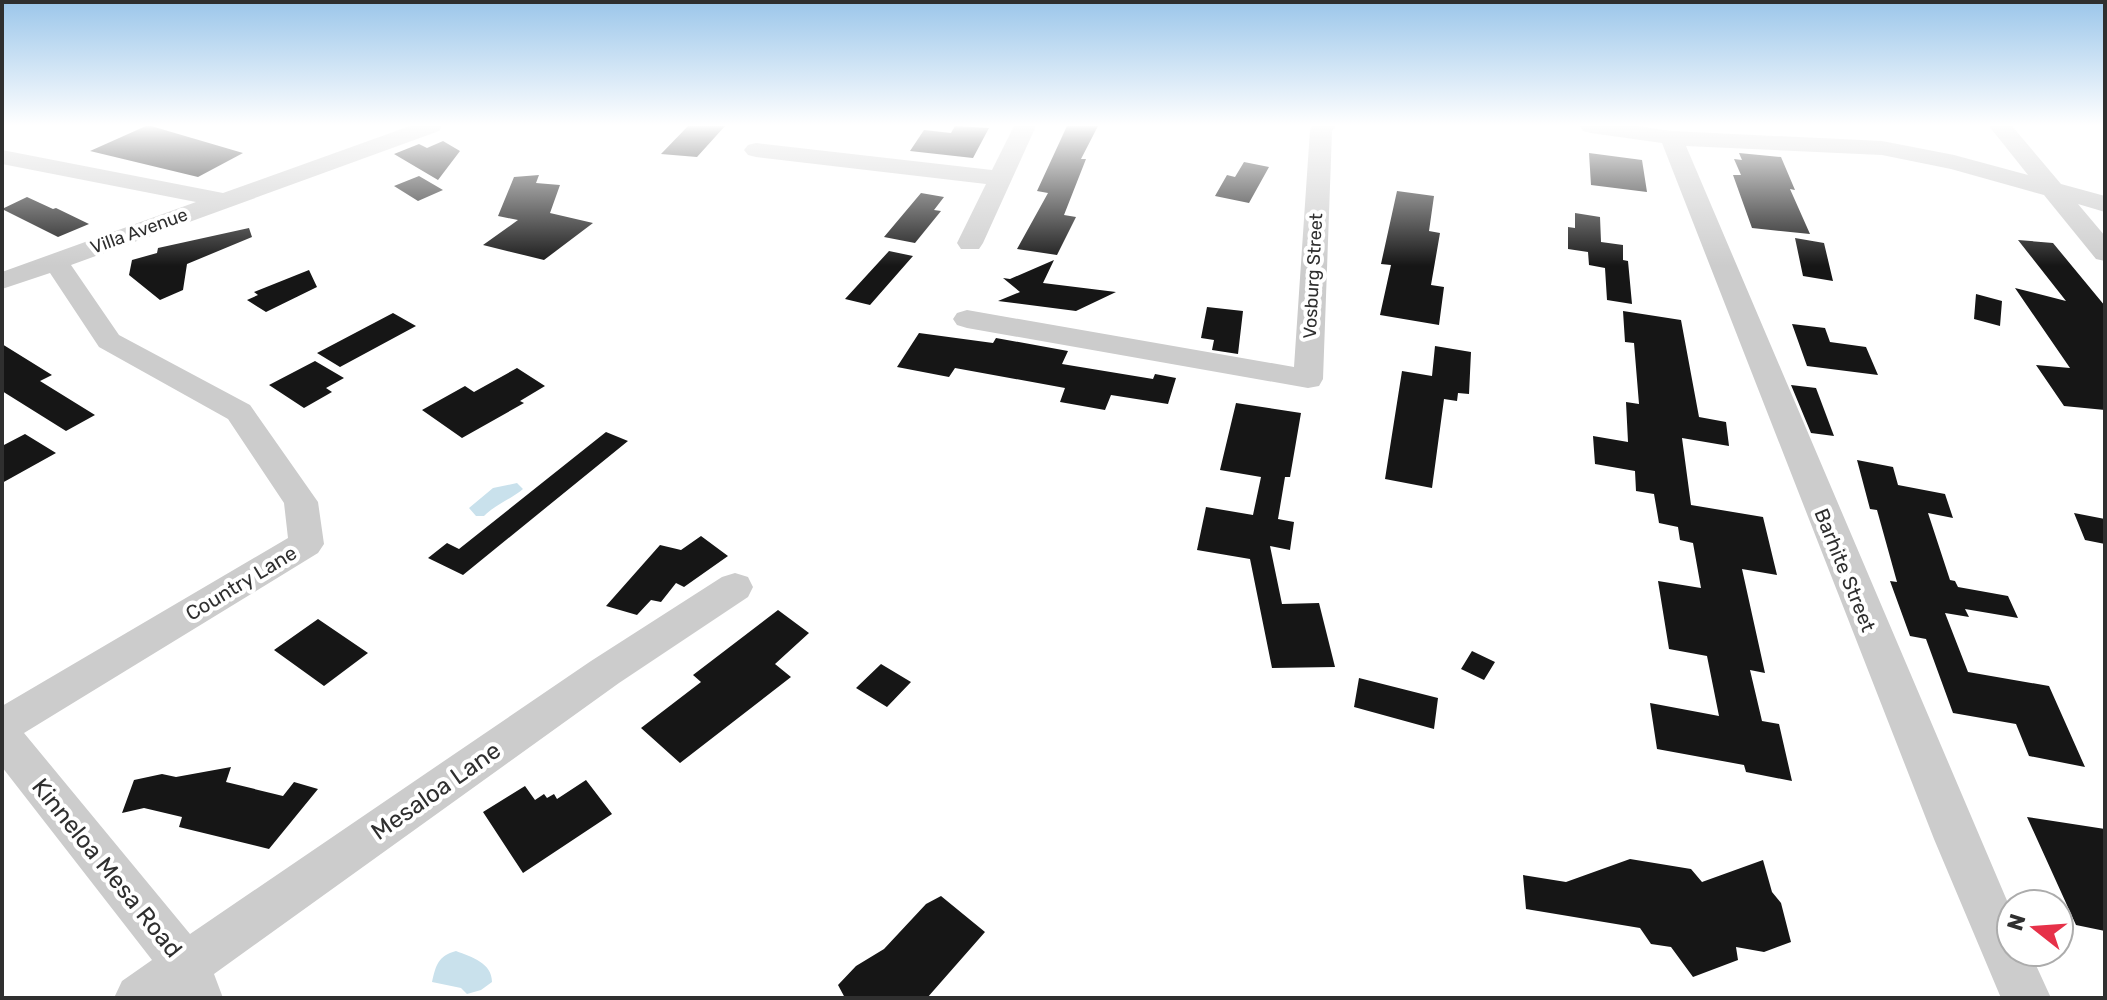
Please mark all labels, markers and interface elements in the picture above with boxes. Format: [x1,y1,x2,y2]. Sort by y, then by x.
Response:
street label: Villa Avenue [87,203,191,259]
street label: Vosburg Street [1299,213,1327,339]
street label: Barhite Street [1809,505,1881,635]
street label: Country Lane [181,540,301,626]
street label: Mesaloa Lane [366,736,506,846]
street label: Kinneloa Mesa Road [26,773,188,963]
north arrow [1995,888,2075,968]
text: N [2001,911,2032,934]

